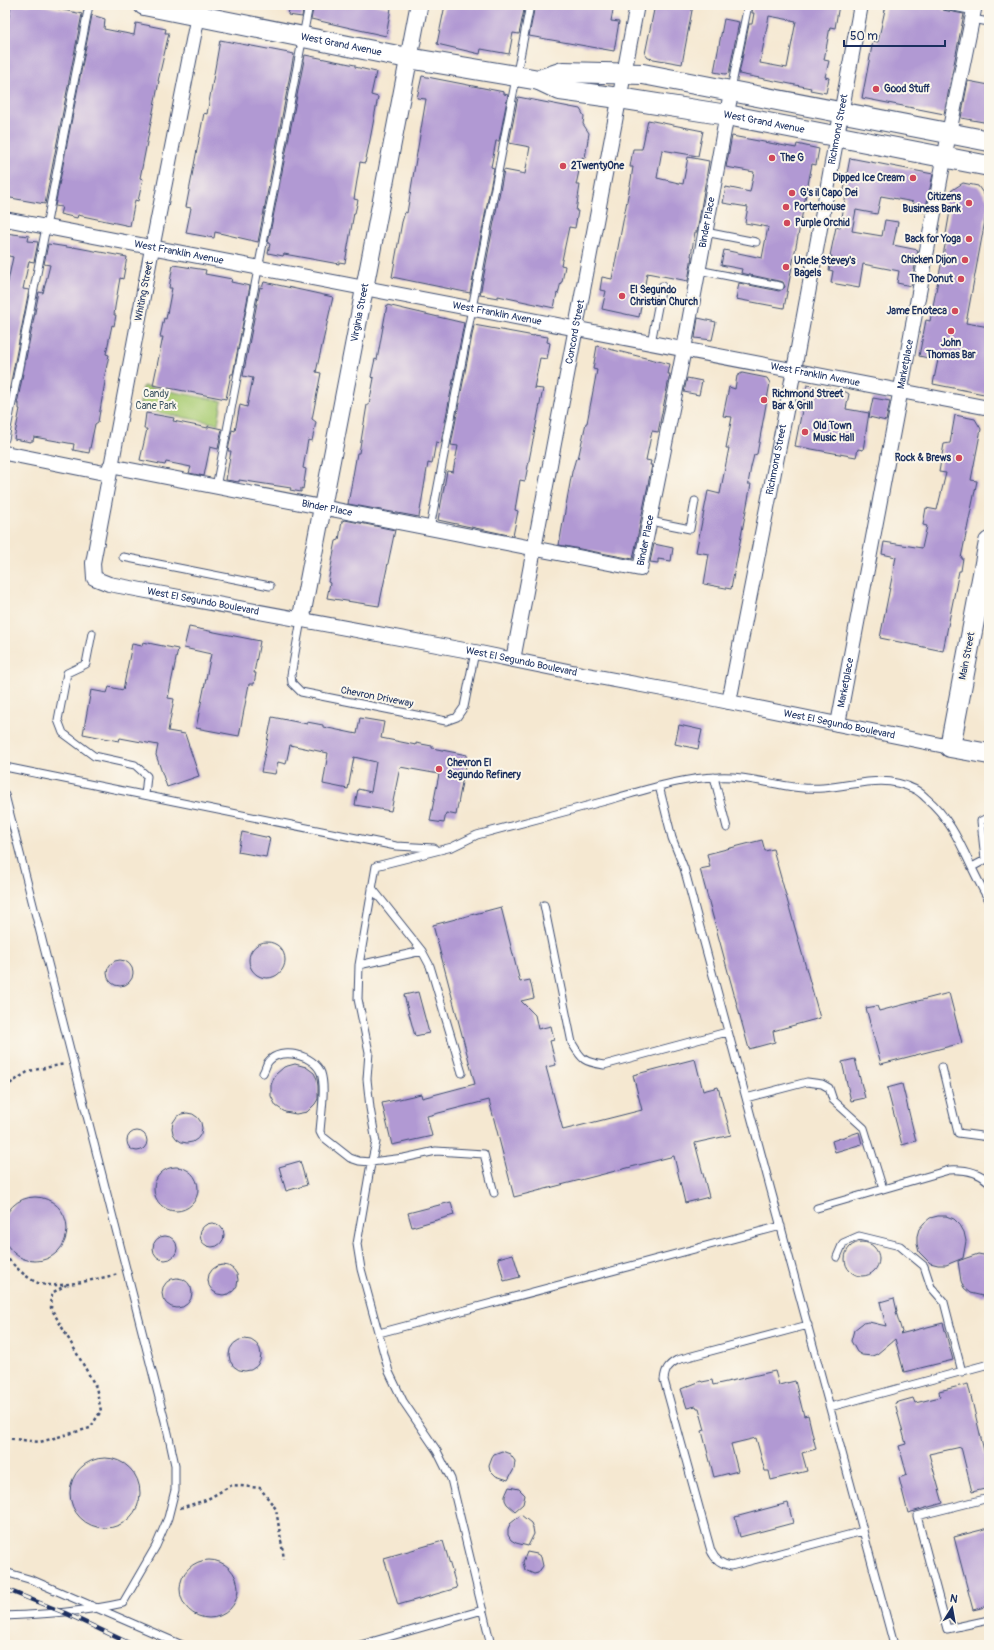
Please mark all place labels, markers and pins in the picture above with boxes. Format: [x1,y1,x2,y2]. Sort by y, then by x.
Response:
place label: Good Stuff [884,83,930,95]
marker: Good Stuff [871,84,881,94]
place label: The G [779,152,804,164]
marker: The G [767,153,777,163]
place label: 2TwentyOne [571,160,625,172]
marker: 2TwentyOne [558,161,568,171]
place label: Dipped Ice Cream [833,172,905,184]
marker: Dipped Ice Cream [908,173,918,183]
place label: G's il Capo Dei [800,187,858,199]
marker: G's il Capo Dei [787,188,797,198]
place label: Citizens Business Bank [903,191,962,215]
marker: Citizens Business Bank [964,198,974,208]
place label: Porterhouse [794,201,847,213]
marker: Porterhouse [781,202,791,212]
place label: Purple Orchid [795,217,850,229]
marker: Purple Orchid [782,218,792,228]
place label: Back for Yoga [905,233,961,245]
marker: Back for Yoga [964,234,974,244]
place label: Chicken Dijon [901,254,957,266]
place label: Uncle Stevey's Bagels [794,255,856,279]
marker: Chicken Dijon [960,255,970,265]
marker: Uncle Stevey's Bagels [781,262,791,272]
place label: The Donut [908,273,954,285]
marker: The Donut [956,274,966,284]
place label: El Segundo Christian Church [630,284,698,308]
marker: El Segundo Christian Church [617,291,627,301]
place label: Jame Enoteca [886,305,947,317]
marker: Jame Enoteca [950,306,960,316]
marker: John Thomas Bar [946,326,956,336]
place label: John Thomas Bar [925,337,976,361]
place label: Richmond Street Bar & Grill [772,388,844,412]
marker: Richmond Street Bar & Grill [759,395,769,405]
place label: Old Town Music Hall [813,420,854,444]
marker: Old Town Music Hall [800,427,810,437]
place label: Rock & Brews [895,452,952,464]
marker: Rock & Brews [954,453,964,463]
place label: Chevron El Segundo Refinery [447,757,521,781]
marker: Chevron El Segundo Refinery [434,764,444,774]

